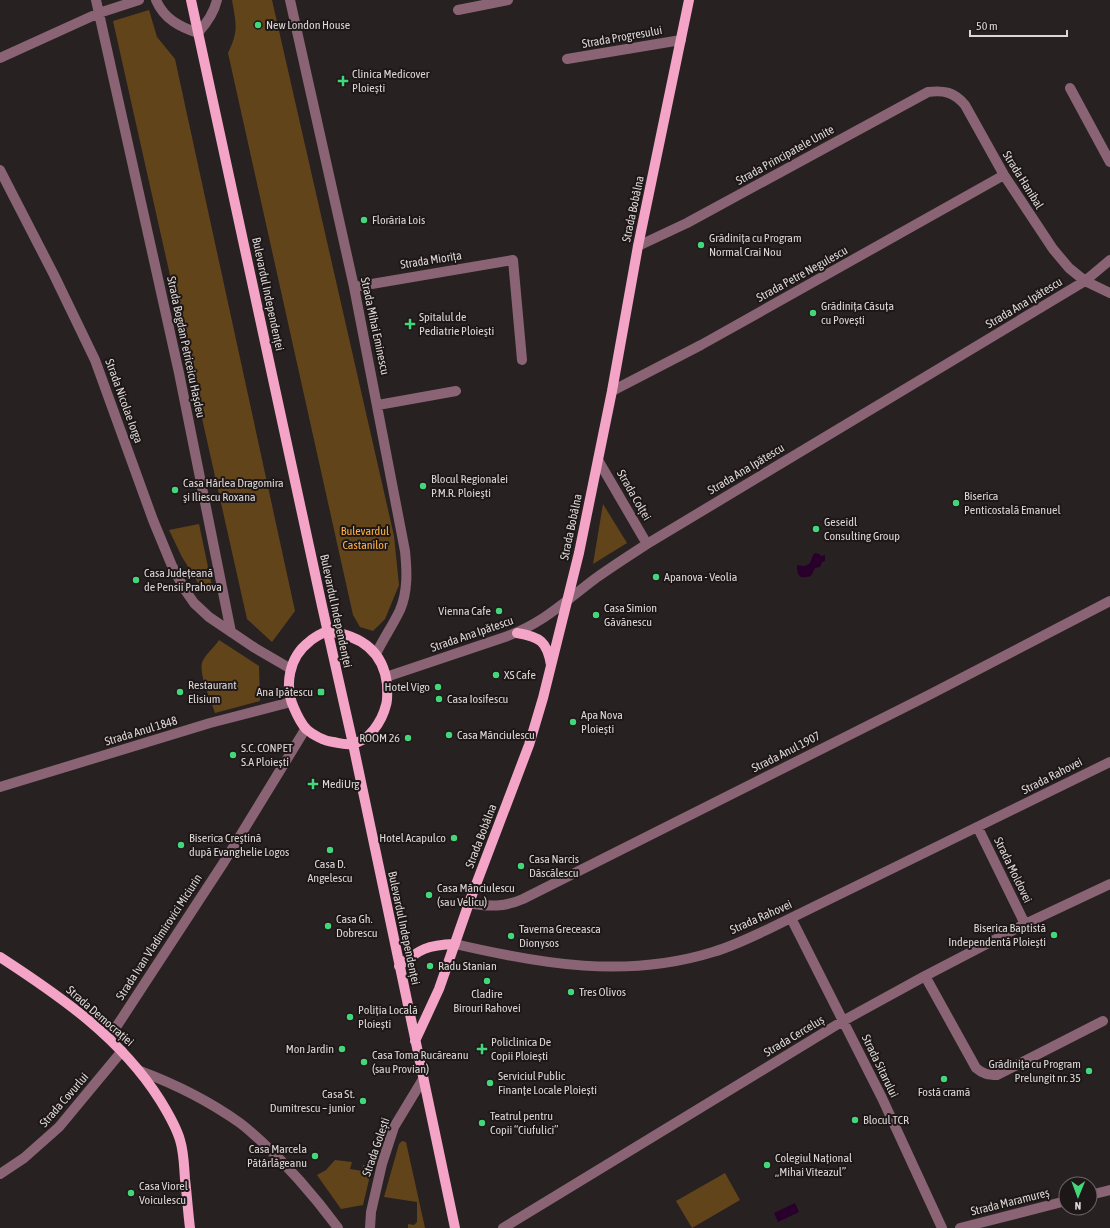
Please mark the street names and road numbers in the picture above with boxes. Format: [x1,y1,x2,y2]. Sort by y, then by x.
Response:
street label: Strada Progresului [581,23,663,51]
street label: Strada Principatele Unite [733,122,837,188]
street label: Strada Hanibal [1000,148,1047,212]
street label: Strada Bobâlna [619,175,647,243]
street label: Bulevardul Independenței [249,236,287,352]
street label: Strada Petre Negulescu [754,243,850,305]
street label: Strada Miorița [399,248,463,272]
street label: Strada Bogdan Petriceicu Hașdeu [164,275,208,419]
street label: Strada Ana Ipătescu [983,275,1065,331]
street label: Strada Mihai Eminescu [358,276,392,376]
street label: Strada Nicolae Iorga [102,357,146,445]
street label: Strada Ana Ipătescu [705,441,787,497]
street label: Strada Colței [614,467,654,523]
street label: Strada Bobâlna [557,493,585,561]
street label: Bulevardul Independenței [317,553,355,669]
street label: Strada Ana Ipătescu [429,613,516,655]
street label: Strada Anul 1848 [103,713,179,749]
street label: Strada Anul 1907 [749,729,823,775]
street label: Strada Rahovei [1019,755,1085,797]
street label: Strada Bobâlna [462,802,500,870]
street label: Strada Moldovei [991,835,1035,905]
street label: Bulevardul Independenței [385,870,423,986]
street label: Strada Ivan Vladimirovici Miciurin [113,871,205,1003]
street label: Strada Rahovei [728,897,794,937]
street label: Strada Democrației [64,983,136,1049]
street label: Strada Cerceluș [761,1013,827,1059]
street label: Strada Sitarului [859,1032,901,1100]
street label: Strada Covurlui [37,1070,91,1130]
street label: Strada Golești [359,1116,393,1178]
street label: Strada Maramureș [969,1185,1051,1219]

